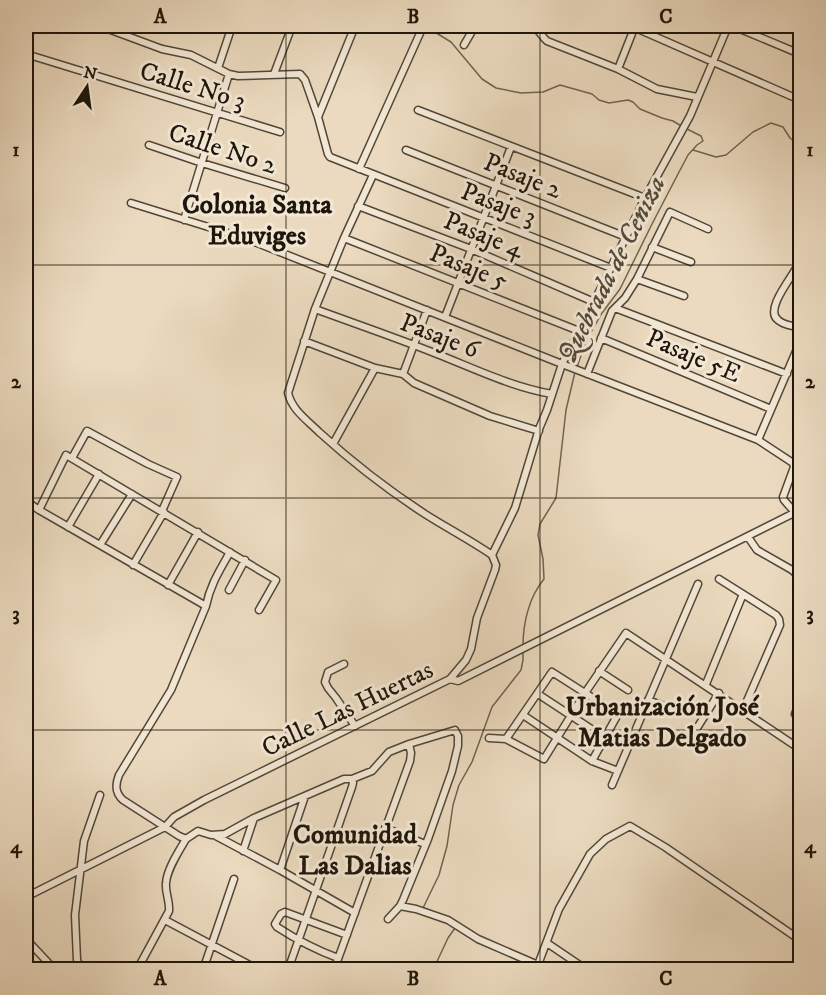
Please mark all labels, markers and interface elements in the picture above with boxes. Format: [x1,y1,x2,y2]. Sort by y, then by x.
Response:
text: A [153,5,168,30]
text: B [407,5,419,30]
text: C [659,5,673,30]
street label: Calle No 3 [136,55,249,118]
north arrow [57,57,117,117]
text: N [81,62,99,85]
street label: Calle No 2 [164,116,281,182]
text: 1 [12,138,20,163]
text: 1 [806,138,814,163]
street label: Pasaje 2 [479,146,566,207]
water label: Quebrada de Ceniza [550,170,674,369]
street label: Pasaje 3 [456,175,541,234]
district label: Colonia Santa Eduviges [182,188,333,253]
street label: Pasaje 4 [439,204,529,267]
street label: Pasaje 5 [425,237,512,298]
street label: Pasaje 6 [395,306,485,367]
street label: Pasaje 5E [641,322,746,391]
text: 2 [11,370,22,395]
text: 2 [805,370,816,395]
text: 3 [12,602,20,627]
text: 3 [806,602,814,627]
street label: Calle Las Huertas [257,654,439,765]
district label: Urbanización José Matias Delgado [565,690,760,755]
district label: Comunidad Las Dalias [293,818,417,883]
text: 4 [10,835,23,860]
text: 4 [804,835,817,860]
text: A [153,967,168,992]
text: B [407,967,419,992]
text: C [659,967,673,992]

